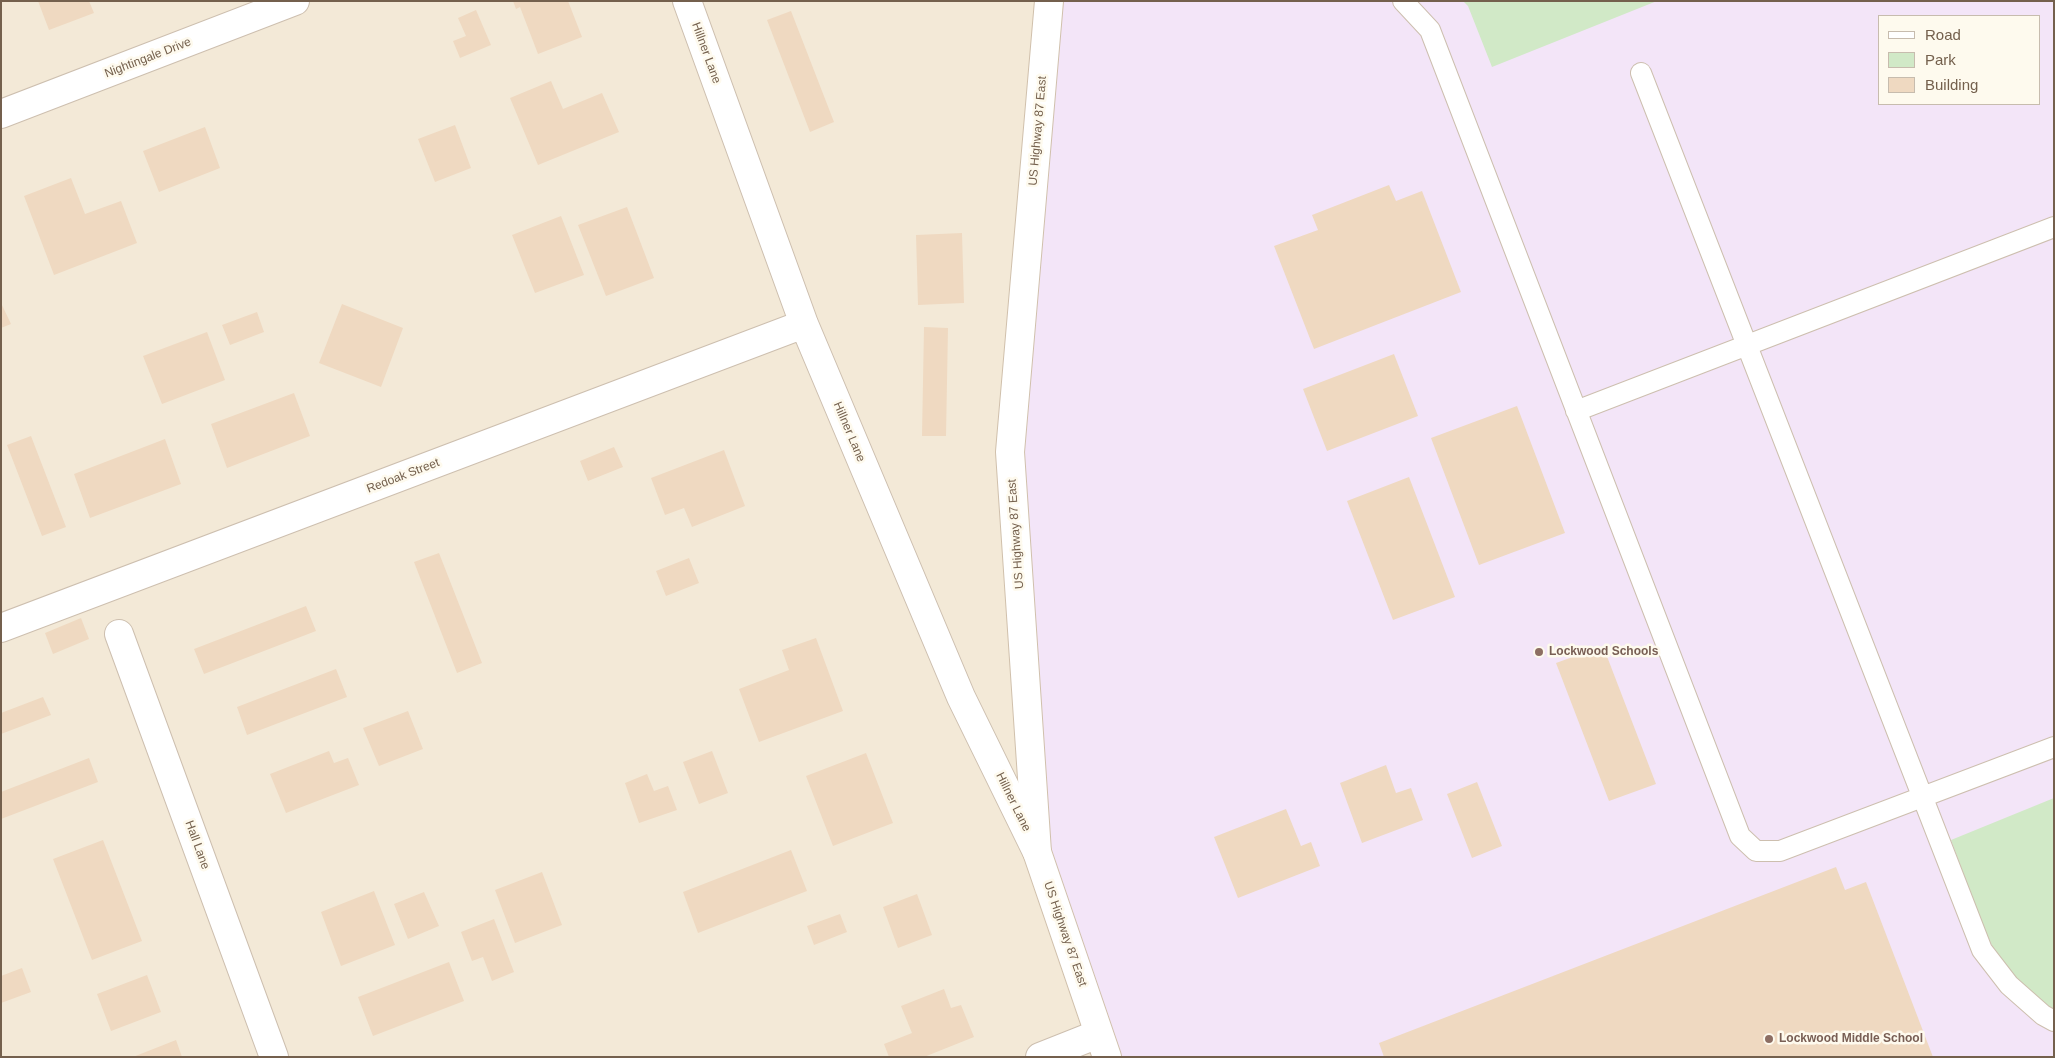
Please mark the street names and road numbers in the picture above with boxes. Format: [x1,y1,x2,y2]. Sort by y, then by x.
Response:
street label: Hillner Lane [688,20,724,86]
street label: Nightingale Drive [103,35,193,81]
street label: US Highway 87 East [1026,76,1050,186]
street label: Hillner Lane [830,400,868,464]
street label: Redoak Street [365,456,441,496]
street label: US Highway 87 East [1005,479,1027,589]
street label: Hillner Lane [992,770,1034,834]
street label: Hall Lane [182,819,212,871]
street label: US Highway 87 East [1040,880,1090,988]

